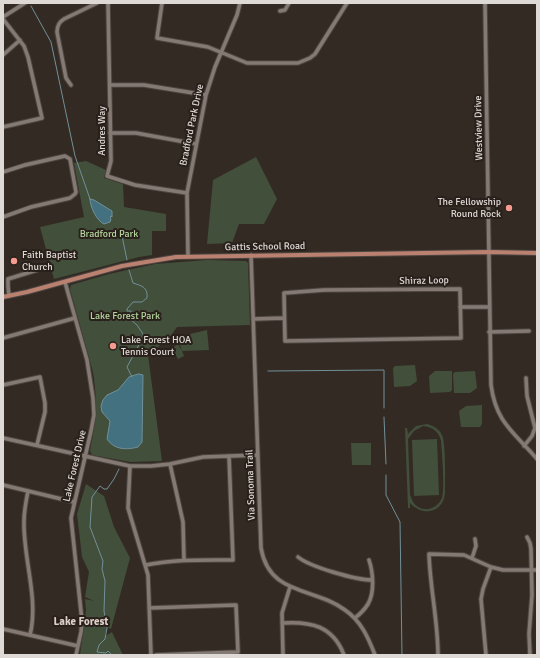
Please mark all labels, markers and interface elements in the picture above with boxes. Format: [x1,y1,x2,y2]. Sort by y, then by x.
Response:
street label: Bradford Park Drive [177,83,207,167]
street label: Westview Drive [472,95,486,161]
street label: Andres Way [96,106,108,156]
place label: The Fellowship Round Rock [438,196,501,220]
marker: The Fellowship Round Rock [504,203,514,213]
park label: Bradford Park [80,228,138,240]
street label: Gattis School Road [225,240,305,254]
place label: Faith Baptist Church [22,249,76,272]
marker: Faith Baptist Church [9,256,19,266]
street label: Shiraz Loop [399,275,449,287]
park label: Lake Forest Park [90,310,160,322]
place label: Lake Forest HOA Tennis Court [121,334,191,358]
marker: Lake Forest HOA Tennis Court [108,341,118,351]
street label: Lake Forest Drive [61,429,89,503]
street label: Via Sonoma Trail [244,449,258,521]
district label: Lake Forest [54,615,108,629]

